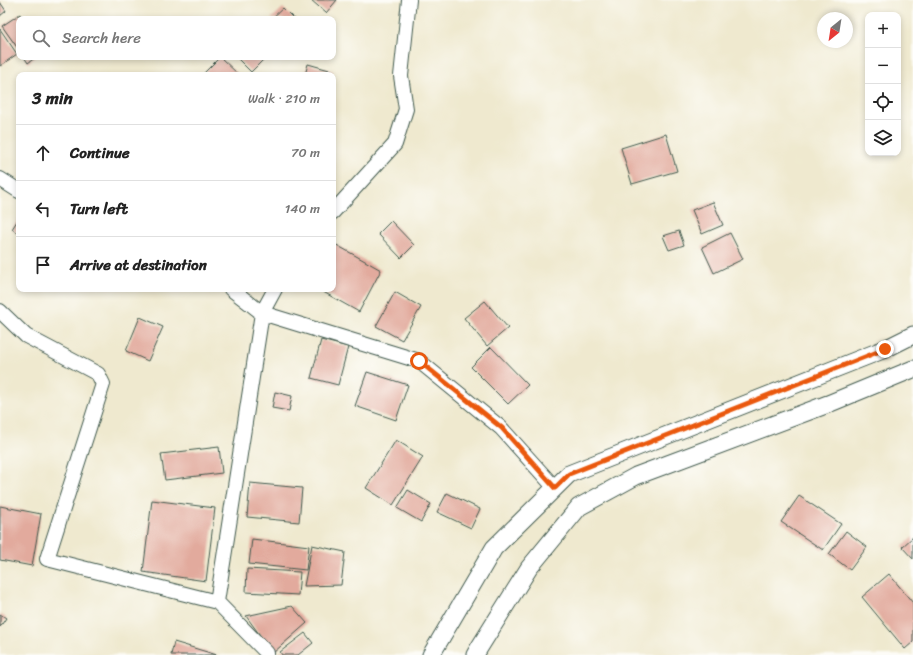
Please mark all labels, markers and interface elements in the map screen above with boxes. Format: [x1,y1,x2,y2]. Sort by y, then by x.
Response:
north arrow [817,12,853,48]
map controls [865,12,901,156]
button: + [865,12,901,48]
search box [16,16,336,60]
text: Search here [62,25,141,51]
icon: search [30,27,52,49]
button: − [865,48,901,84]
text: 3 min [32,83,73,113]
button: locate [865,84,901,120]
text: Walk · 210 m [248,87,320,110]
button: layers [865,120,901,156]
text: Continue [70,140,130,166]
text: 70 m [291,141,320,164]
icon: ahead [32,142,54,164]
text: Turn left [70,196,128,222]
text: 140 m [285,197,320,220]
icon: left [32,198,54,220]
text: Arrive at destination [70,252,207,278]
icon: arrive [32,254,54,276]
route end [876,340,894,358]
route start [410,352,428,370]

